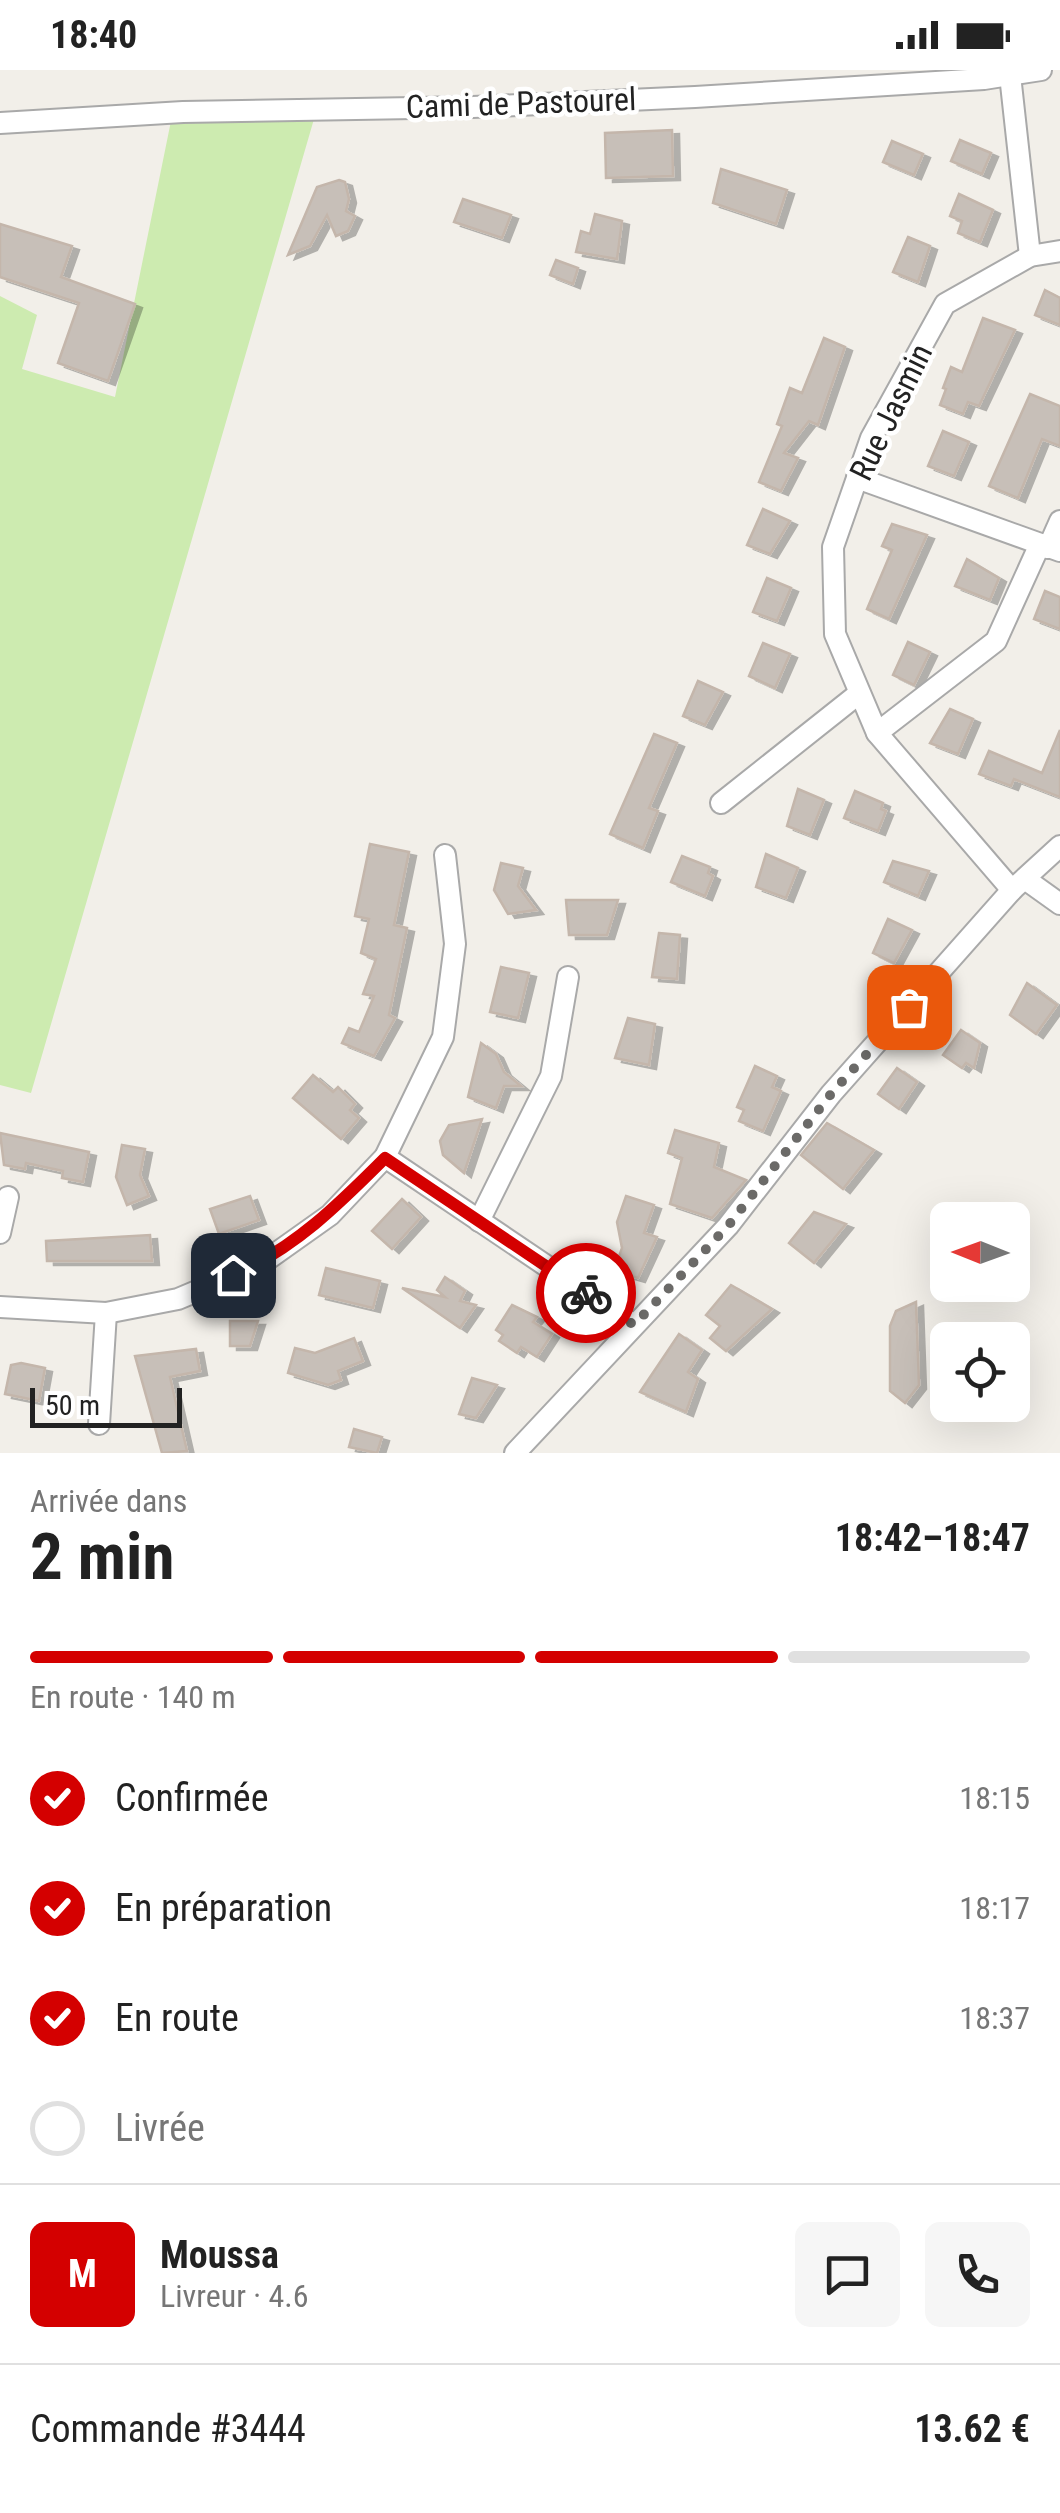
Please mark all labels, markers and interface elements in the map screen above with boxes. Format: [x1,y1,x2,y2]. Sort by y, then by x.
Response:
text: 18:40 [50,13,137,57]
street label: Cami de Pastourel [405,80,637,126]
street label: Rue Jasmin [842,338,940,486]
pin [867,965,952,1050]
icon: bag [882,980,937,1035]
north arrow [930,1202,1030,1302]
map controls [930,1202,1030,1422]
pin [191,1233,276,1318]
courier [536,1243,636,1343]
icon: home [206,1248,261,1303]
icon: bike [559,1266,614,1321]
button: locate [930,1322,1030,1422]
scale bar [30,1383,182,1428]
text: 50 m [45,1389,100,1422]
text: Arrivée dans [30,1482,187,1520]
text: 18:42–18:47 [835,1516,1030,1560]
text: 2 min [30,1519,174,1595]
text: En route · 140 m [30,1678,236,1716]
icon: check [30,1771,85,1826]
text: Confirmée [115,1776,268,1820]
text: 18:15 [959,1779,1030,1817]
icon: check [30,1881,85,1936]
text: En préparation [115,1886,332,1930]
text: 18:17 [959,1889,1030,1927]
icon: check [30,1991,85,2046]
text: En route [115,1996,239,2040]
text: 18:37 [959,1999,1030,2037]
text: Livrée [115,2106,205,2150]
button: chat [795,2222,900,2327]
button: phone [925,2222,1030,2327]
text: Moussa [160,2233,279,2277]
text: M [68,2252,97,2296]
text: Livreur · 4.6 [160,2277,308,2315]
text: Commande #3444 [30,2407,306,2451]
text: 13.62 € [914,2407,1030,2451]

